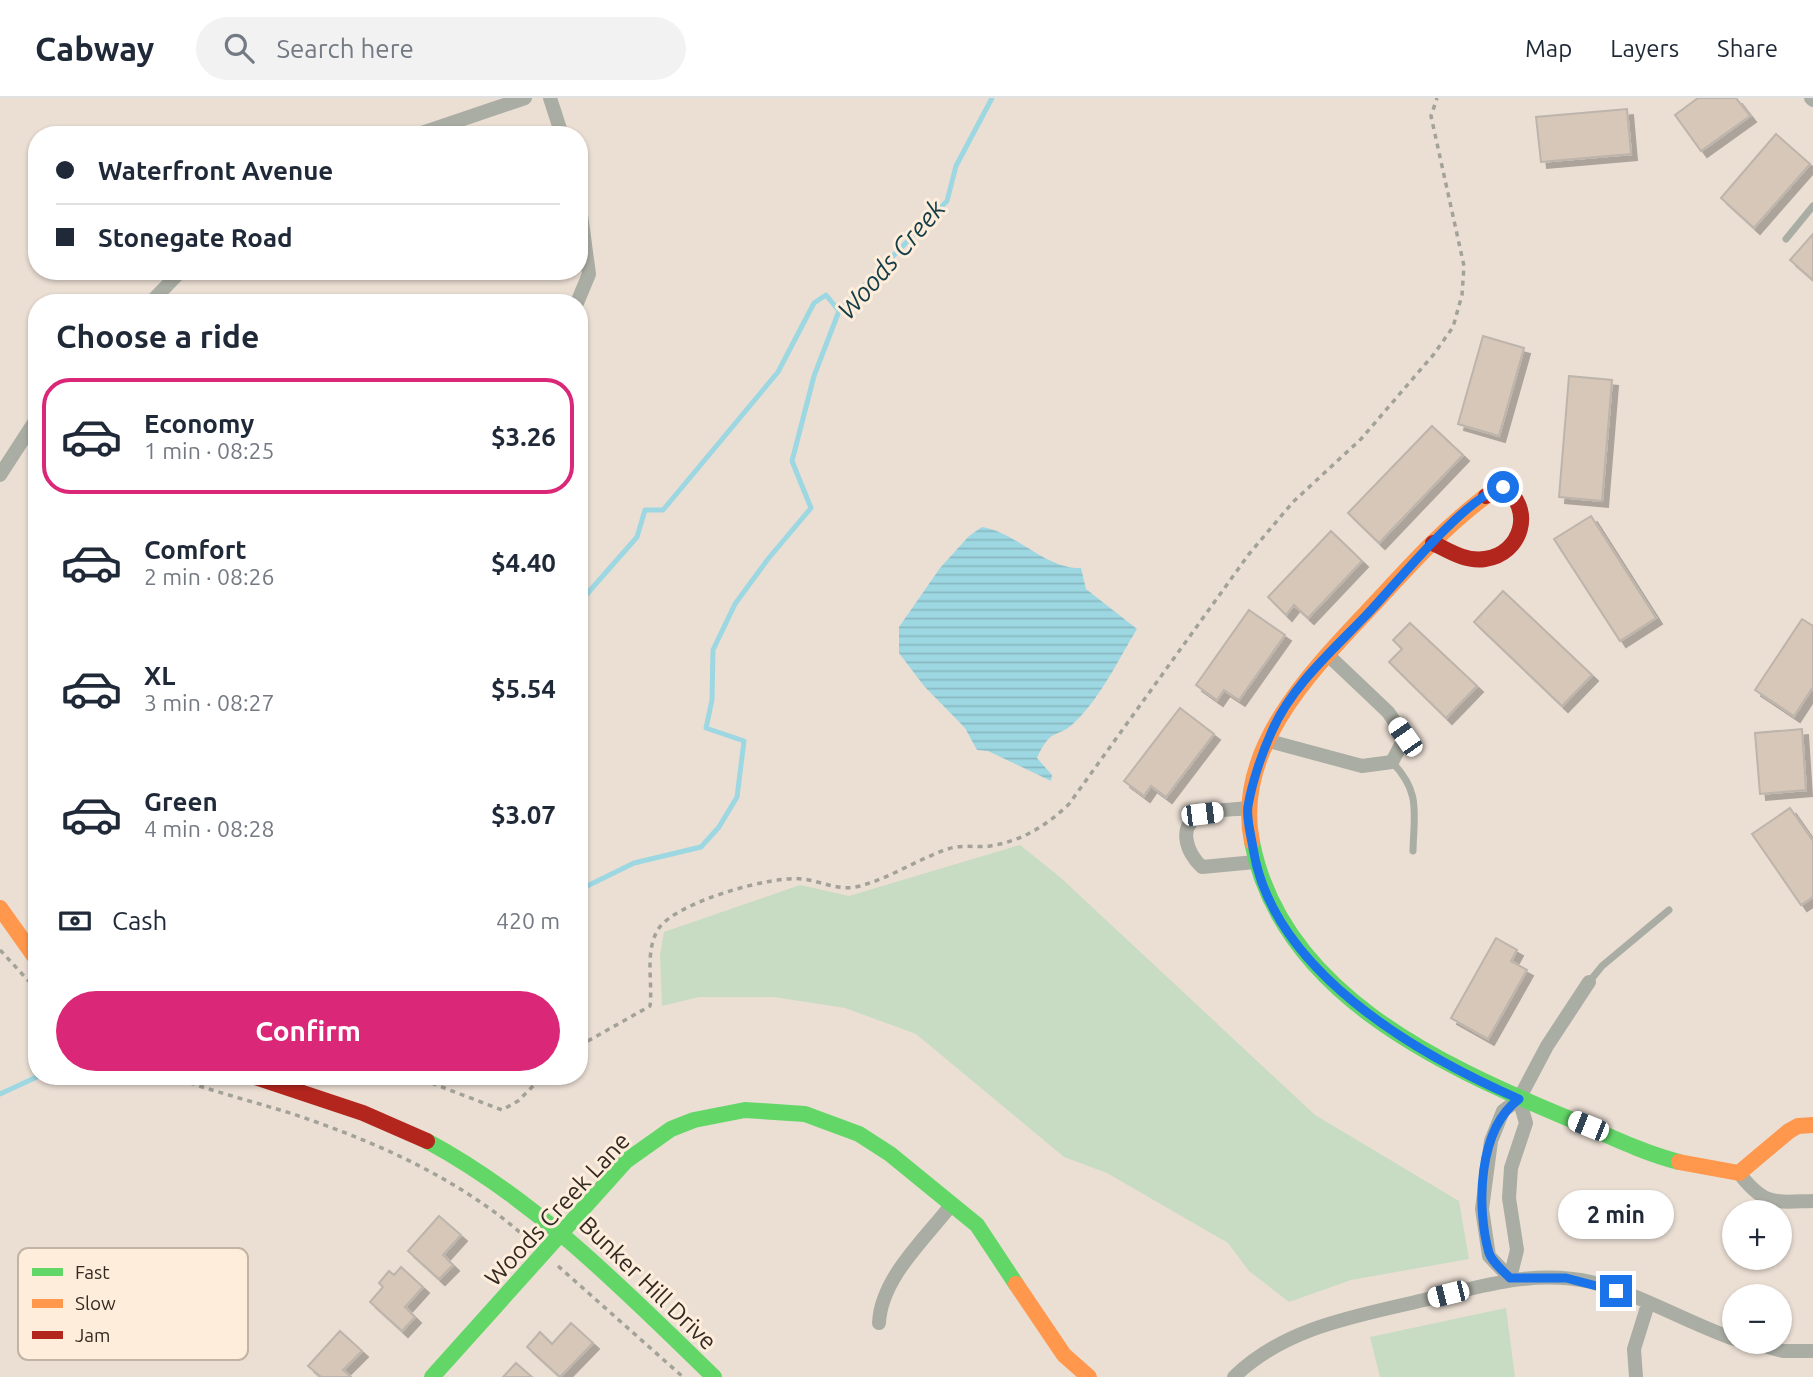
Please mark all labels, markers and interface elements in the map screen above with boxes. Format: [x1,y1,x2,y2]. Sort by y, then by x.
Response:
search box [196,17,686,80]
icon: search [220,29,258,67]
text: Cabway [35,30,154,67]
text: Search here [276,34,414,63]
text: Map [1525,35,1572,62]
text: Layers [1610,35,1679,62]
text: Share [1717,35,1778,62]
text: Waterfront Avenue [98,156,333,185]
water label: Woods Creek [831,193,951,324]
text: Stonegate Road [98,223,293,252]
text: Choose a ride [56,318,259,354]
icon: car [60,405,123,468]
text: Economy [144,409,254,438]
text: $3.26 [491,422,556,451]
text: 1 min · 08:25 [144,438,275,463]
route start [1487,471,1519,503]
icon: car [60,531,123,594]
text: Comfort [144,535,247,564]
text: $4.40 [491,548,556,577]
text: 2 min · 08:26 [144,564,275,589]
icon: car [60,657,123,720]
text: XL [144,661,175,690]
text: $5.54 [491,674,556,703]
text: 3 min · 08:27 [144,690,275,715]
car [1385,714,1426,760]
icon: car [60,783,123,846]
text: Green [144,787,218,816]
text: $3.07 [491,800,556,829]
car [1180,801,1225,827]
text: 4 min · 08:28 [144,816,275,841]
icon: cash [56,902,94,940]
text: Cash [112,906,167,935]
text: 420 m [496,908,560,933]
button: Confirm [56,991,560,1071]
car [1565,1108,1612,1144]
street label: Woods Creek Lane [479,1127,635,1291]
callout: 2 min [1558,1190,1674,1238]
map controls [1722,1200,1792,1354]
button: + [1722,1200,1792,1270]
text: 2 min [1587,1202,1645,1227]
street label: Bunker Hill Drive [574,1211,722,1355]
legend [18,1248,248,1360]
text: Fast [75,1261,110,1283]
route end [1600,1275,1632,1307]
car [1426,1279,1471,1309]
button: − [1722,1284,1792,1354]
text: Slow [75,1292,116,1314]
text: Jam [75,1324,111,1346]

